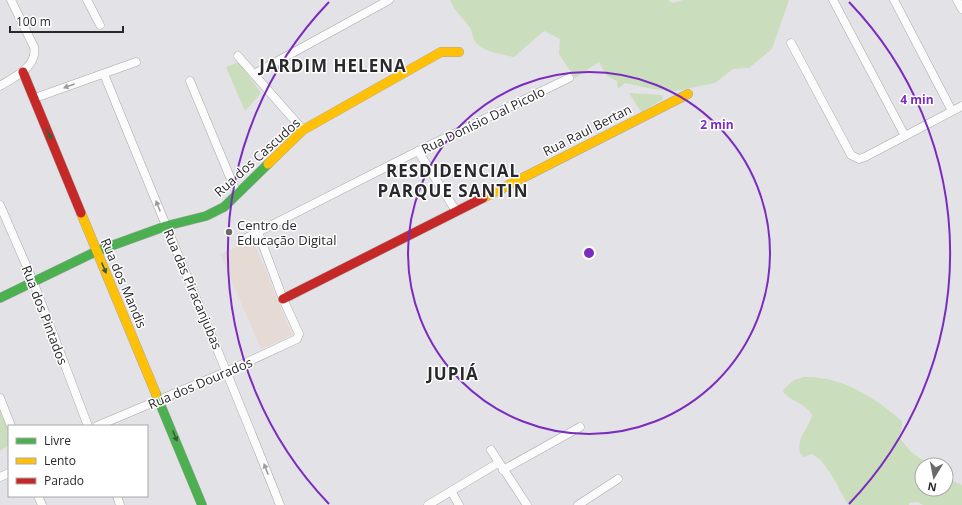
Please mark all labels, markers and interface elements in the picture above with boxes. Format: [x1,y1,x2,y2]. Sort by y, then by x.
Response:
scale bar [10,8,123,34]
text: 100 m [16,13,51,30]
district label: JARDIM HELENA [257,54,407,77]
street label: Rua Donísio Dal Picolo [418,82,548,158]
one-way arrow [63,83,75,89]
text: 4 min [900,91,934,108]
street label: Rua Raul Bertan [540,100,634,160]
street label: Rua dos Cascudos [210,114,304,200]
text: 2 min [700,116,734,133]
one-way arrow [47,129,53,141]
district label: RESDIDENCIAL PARQUE SANTIN [377,159,529,202]
one-way arrow [154,200,160,212]
place label: Centro de Educação Digital [237,216,336,249]
street label: Rua das Piracanjubas [160,226,226,352]
marker: Centro de Educação Digital [224,227,234,237]
street label: Rua dos Mandis [97,235,151,331]
centre of rings [582,246,596,260]
one-way arrow [101,262,107,274]
street label: Rua dos Pintados [18,263,72,367]
street label: Rua dos Dourados [145,353,255,413]
district label: JUPIÁ [425,362,479,385]
legend [8,425,148,497]
one-way arrow [172,431,178,443]
text: Livre [44,432,71,449]
text: Lento [44,452,76,469]
north arrow [914,457,954,497]
one-way arrow [262,462,268,474]
text: Parado [44,472,84,489]
text: N [926,479,938,496]

